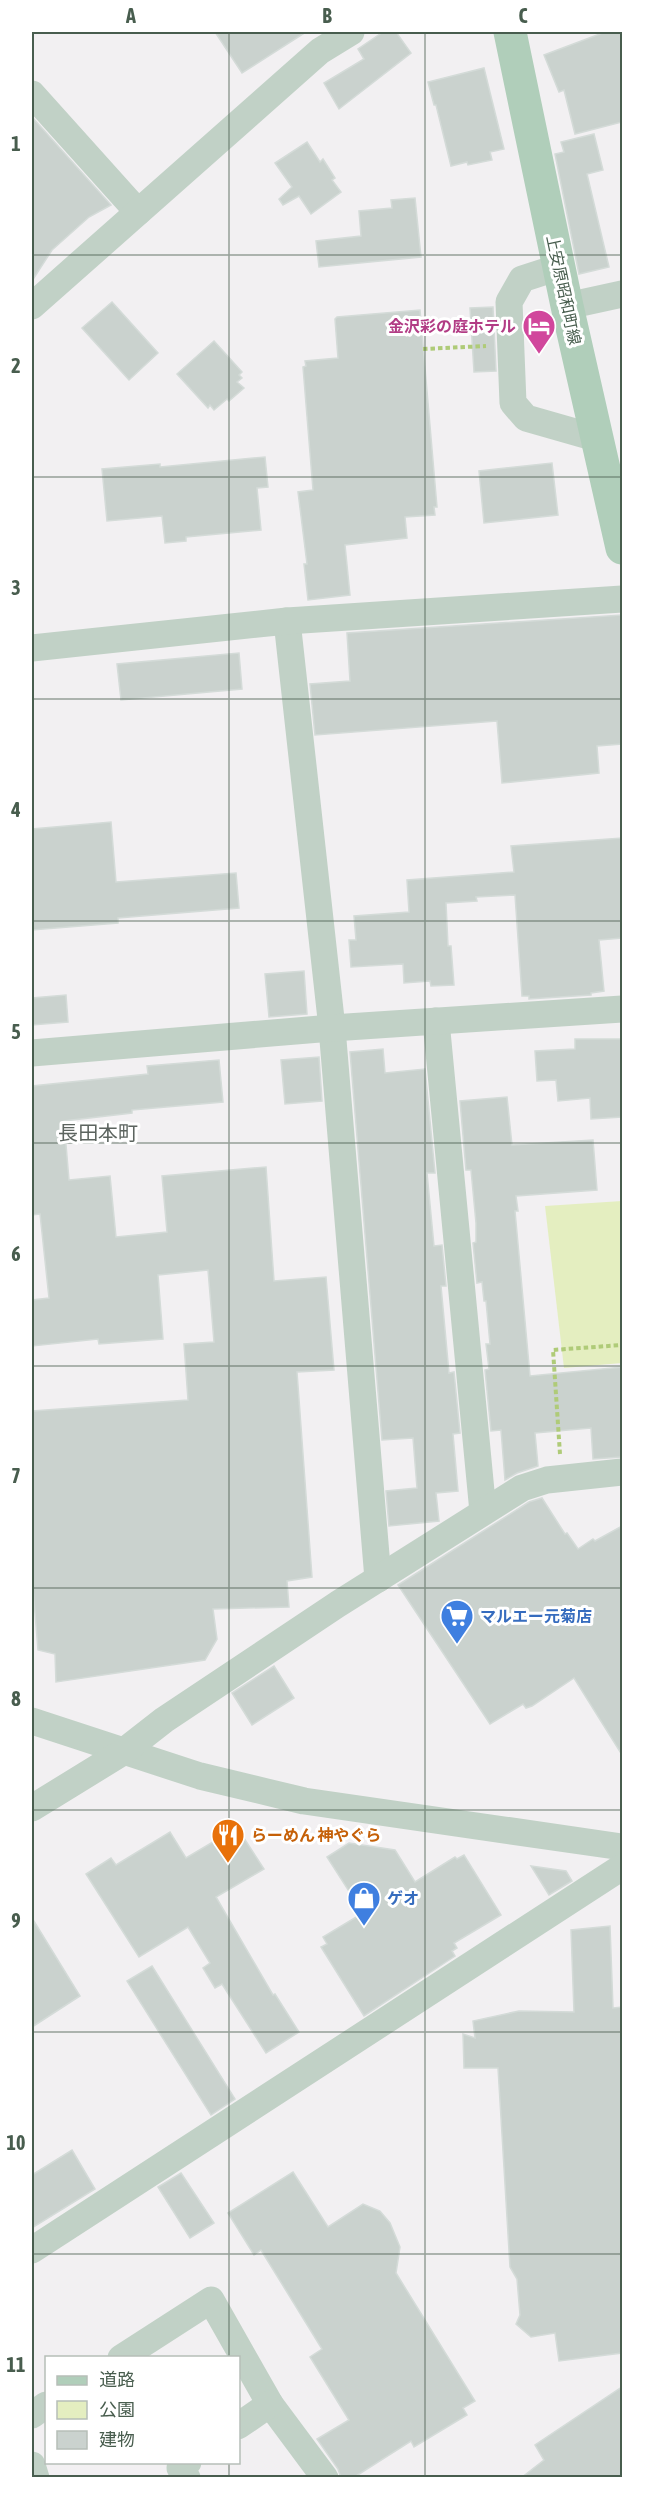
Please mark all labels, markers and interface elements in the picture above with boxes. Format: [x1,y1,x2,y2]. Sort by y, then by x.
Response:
text: A [125,4,136,27]
text: B [322,4,332,27]
text: C [519,4,528,27]
text: 1 [11,132,21,155]
street label: 上安原昭和町線 [544,233,584,347]
hotel icon: 金沢彩の庭ホテル [521,308,557,355]
place label: 金沢彩の庭ホテル [388,317,516,335]
text: 2 [11,354,21,377]
text: 3 [11,576,21,599]
text: 4 [10,798,21,821]
text: 5 [11,1020,21,1043]
district label: 長田本町 [58,1121,138,1144]
text: 6 [11,1242,21,1265]
text: 7 [11,1464,21,1487]
supermarket icon: マルエー元菊店 [439,1598,475,1645]
place label: マルエー元菊店 [480,1607,592,1625]
text: 8 [11,1687,21,1710]
restaurant icon: らーめん 神やぐら [210,1817,246,1864]
place label: らーめん 神やぐら [251,1826,381,1844]
shop icon: ゲオ [346,1880,382,1927]
place label: ゲオ [387,1889,419,1907]
text: 9 [11,1909,21,1932]
text: 10 [7,2131,25,2154]
text: 11 [7,2353,25,2376]
legend [45,2356,240,2464]
text: 道路 [99,2369,135,2390]
text: 公園 [99,2399,135,2420]
text: 建物 [99,2429,135,2450]

